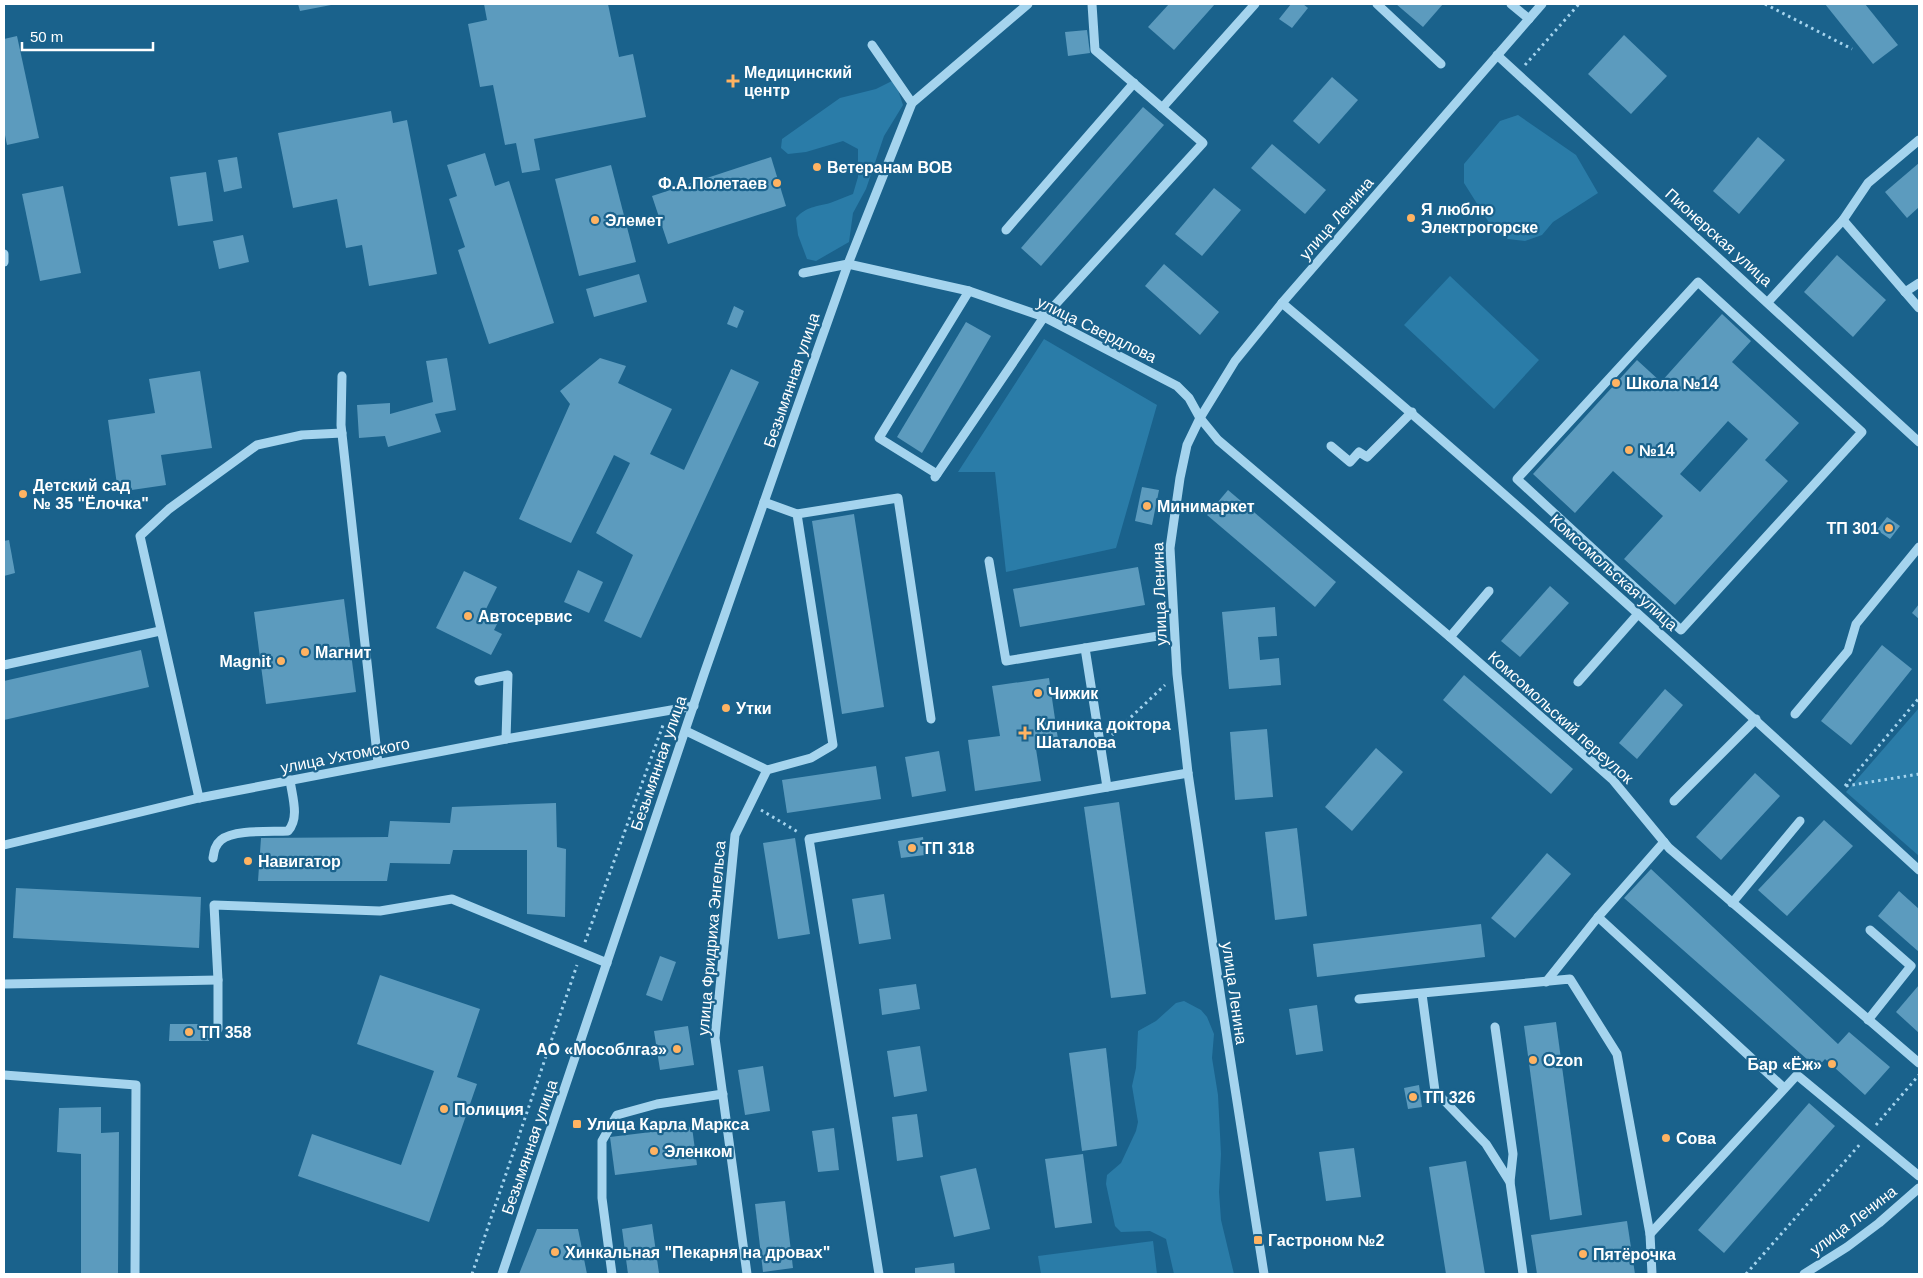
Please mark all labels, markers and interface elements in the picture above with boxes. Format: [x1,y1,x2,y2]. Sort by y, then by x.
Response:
scale bar [22,20,154,52]
text: 50 m [30,28,63,45]
place label: Медицинский центр [744,64,852,99]
marker: Медицинский центр [726,74,740,88]
place label: Ветеранам ВОВ [827,159,953,176]
marker: Ветеранам ВОВ [811,161,823,173]
street label: улица Ленина [1296,174,1377,263]
place label: Ф.А.Полетаев [658,175,767,192]
marker: Ф.А.Полетаев [771,177,783,189]
street label: Пионерская улица [1662,185,1775,290]
place label: Я люблю Электрогорске [1421,201,1538,236]
place label: Элемет [605,212,663,229]
marker: Я люблю Электрогорске [1405,212,1417,224]
marker: Элемет [589,214,601,226]
street label: улица Свердлова [1034,293,1159,366]
street label: Безымянная улица [760,311,823,450]
place label: Школа №14 [1626,375,1718,392]
marker: Школа №14 [1610,377,1622,389]
place label: №14 [1639,442,1675,459]
marker: №14 [1623,444,1635,456]
place label: Детский сад № 35 "Ёлочка" [33,477,149,512]
marker: Детский сад № 35 "Ёлочка" [17,488,29,500]
place label: Минимаркет [1157,498,1255,515]
marker: Минимаркет [1141,500,1153,512]
street label: Комсомольская улица [1547,511,1681,634]
place label: ТП 301 [1827,520,1879,537]
marker: ТП 301 [1883,522,1895,534]
street label: улица Ленина [1149,542,1170,646]
place label: Автосервис [478,608,573,625]
marker: Автосервис [462,610,474,622]
place label: Магнит [315,644,372,661]
marker: Магнит [299,646,311,658]
street label: Комсомольский переулок [1485,648,1637,788]
place label: Magnit [219,653,272,670]
marker: Magnit [275,655,287,667]
place label: Чижик [1048,685,1099,702]
marker: Чижик [1032,687,1044,699]
street label: Безымянная улица [627,694,690,833]
place label: Утки [736,700,772,717]
marker: Утки [720,702,732,714]
place label: Клиника доктора Шаталова [1036,716,1171,751]
marker: Клиника доктора Шаталова [1018,726,1032,740]
street label: улица Ухтомского [279,735,411,776]
street label: улица Фридриха Энгельса [695,840,728,1036]
place label: ТП 318 [922,840,975,857]
marker: ТП 318 [906,842,918,854]
place label: Навигатор [258,853,341,870]
marker: Навигатор [242,855,254,867]
street label: улица Ленина [1219,941,1250,1046]
place label: ТП 358 [199,1024,252,1041]
marker: ТП 358 [183,1026,195,1038]
place label: АО «Мособлгаз» [536,1041,667,1058]
marker: АО «Мособлгаз» [671,1043,683,1055]
place label: Ozon [1543,1052,1583,1069]
marker: Ozon [1527,1054,1539,1066]
place label: Бар «Ёж» [1748,1056,1822,1073]
marker: Бар «Ёж» [1826,1058,1838,1070]
street label: Безымянная улица [498,1078,561,1217]
place label: ТП 326 [1423,1089,1476,1106]
marker: ТП 326 [1407,1091,1419,1103]
place label: Полиция [454,1101,524,1118]
marker: Полиция [438,1103,450,1115]
place label: Улица Карла Маркса [587,1116,749,1133]
marker: Улица Карла Маркса [571,1118,583,1130]
place label: Сова [1676,1130,1716,1147]
marker: Сова [1660,1132,1672,1144]
place label: Эленком [664,1143,733,1160]
marker: Эленком [648,1145,660,1157]
street label: улица Ленина [1807,1182,1900,1258]
place label: Гастроном №2 [1268,1232,1384,1249]
marker: Гастроном №2 [1252,1234,1264,1246]
place label: Хинкальная "Пекарня на дровах" [565,1244,830,1261]
marker: Хинкальная "Пекарня на дровах" [549,1246,561,1258]
place label: Пятёрочка [1593,1246,1676,1263]
marker: Пятёрочка [1577,1248,1589,1260]

